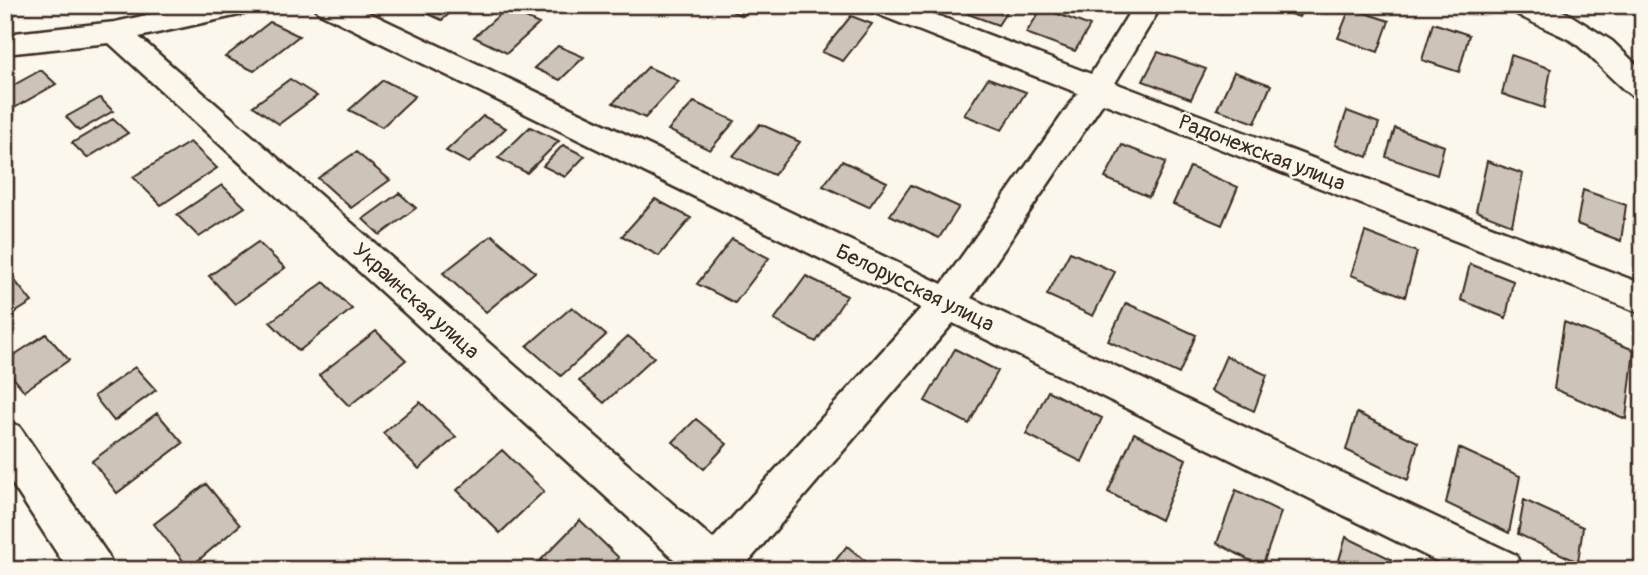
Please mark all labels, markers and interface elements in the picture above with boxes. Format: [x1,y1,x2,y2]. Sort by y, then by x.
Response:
street label: Радонежская улица [1175,109,1349,197]
street label: Украинская улица [347,237,485,365]
street label: Белорусская улица [831,238,999,338]

